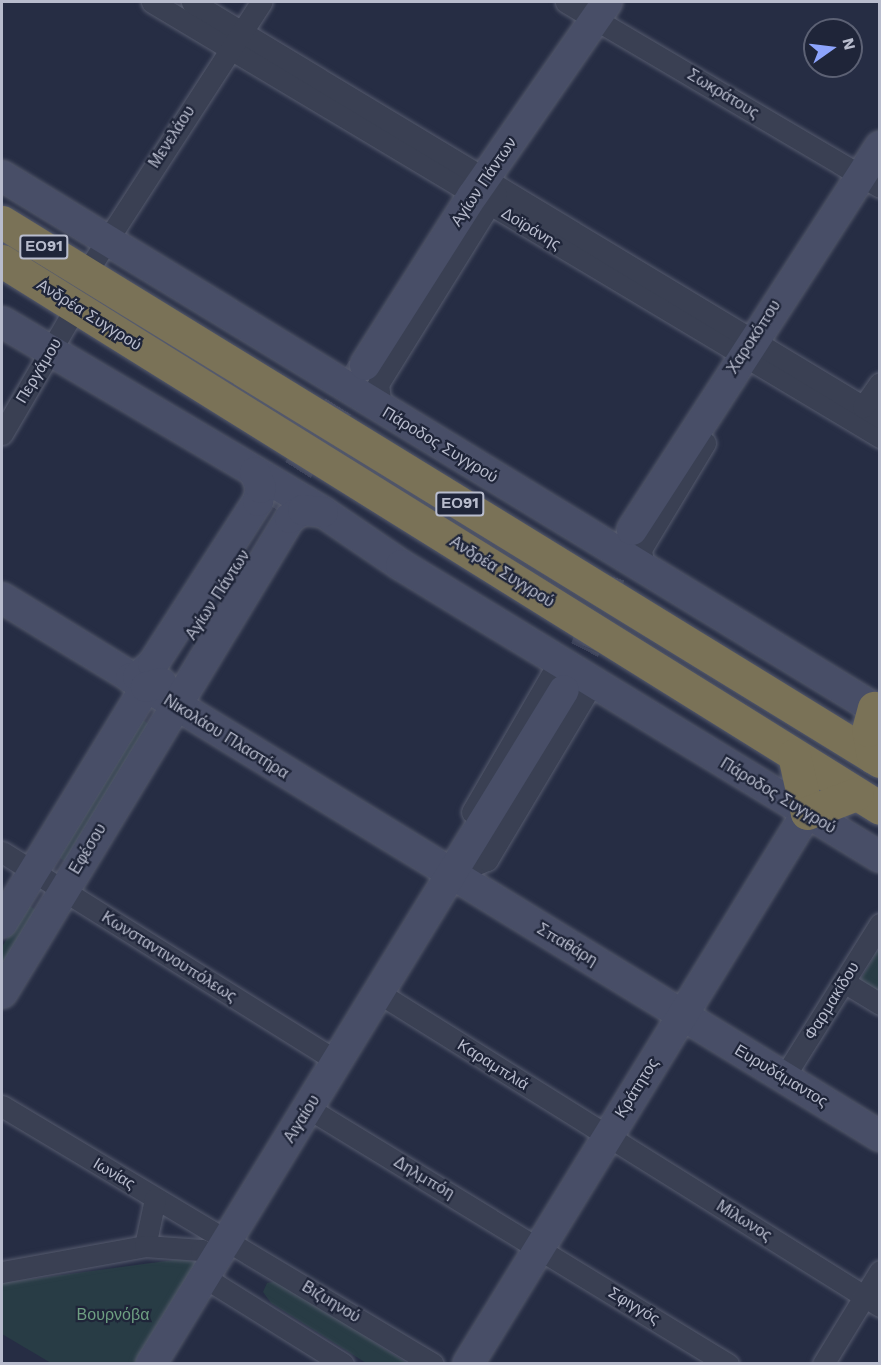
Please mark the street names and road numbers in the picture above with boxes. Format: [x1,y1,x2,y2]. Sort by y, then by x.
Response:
street label: Σωκράτους [684,65,762,123]
street label: Μενελάου [145,102,199,172]
street label: Αγίων Πάντων [447,134,521,230]
street label: Δοϊράνης [498,204,564,254]
road number: ΕΟ91 [18,235,70,259]
street label: Ανδρέα Συγγρού [33,275,145,355]
street label: Χαροκόπου [723,297,785,377]
street label: Περγάμου [12,335,66,407]
street label: Πάροδος Συγγρού [379,403,501,487]
road number: ΕΟ91 [434,492,486,516]
street label: Ανδρέα Συγγρού [446,532,558,612]
street label: Αγίων Πάντων [182,546,254,644]
street label: Νικολάου Πλαστήρα [160,691,292,783]
street label: Πάροδος Συγγρού [717,754,839,838]
street label: Εφέσου [65,820,111,878]
street label: Κωνσταντινουπόλεως [98,908,240,1006]
street label: Σπαθάρη [533,920,601,970]
street label: Φαρμακίδου [800,958,864,1044]
street label: Καραμπλιά [454,1036,532,1094]
street label: Ευρυδάμαντος [731,1041,831,1111]
street label: Κράτητος [611,1055,663,1121]
street label: Αιγαίου [280,1092,324,1146]
street label: Δηλμπόη [390,1152,458,1204]
street label: Ιωνίας [90,1154,138,1194]
street label: Μίλωνος [713,1196,775,1246]
street label: Βιζυηνού [298,1277,364,1327]
street label: Σφιγγός [605,1283,663,1329]

